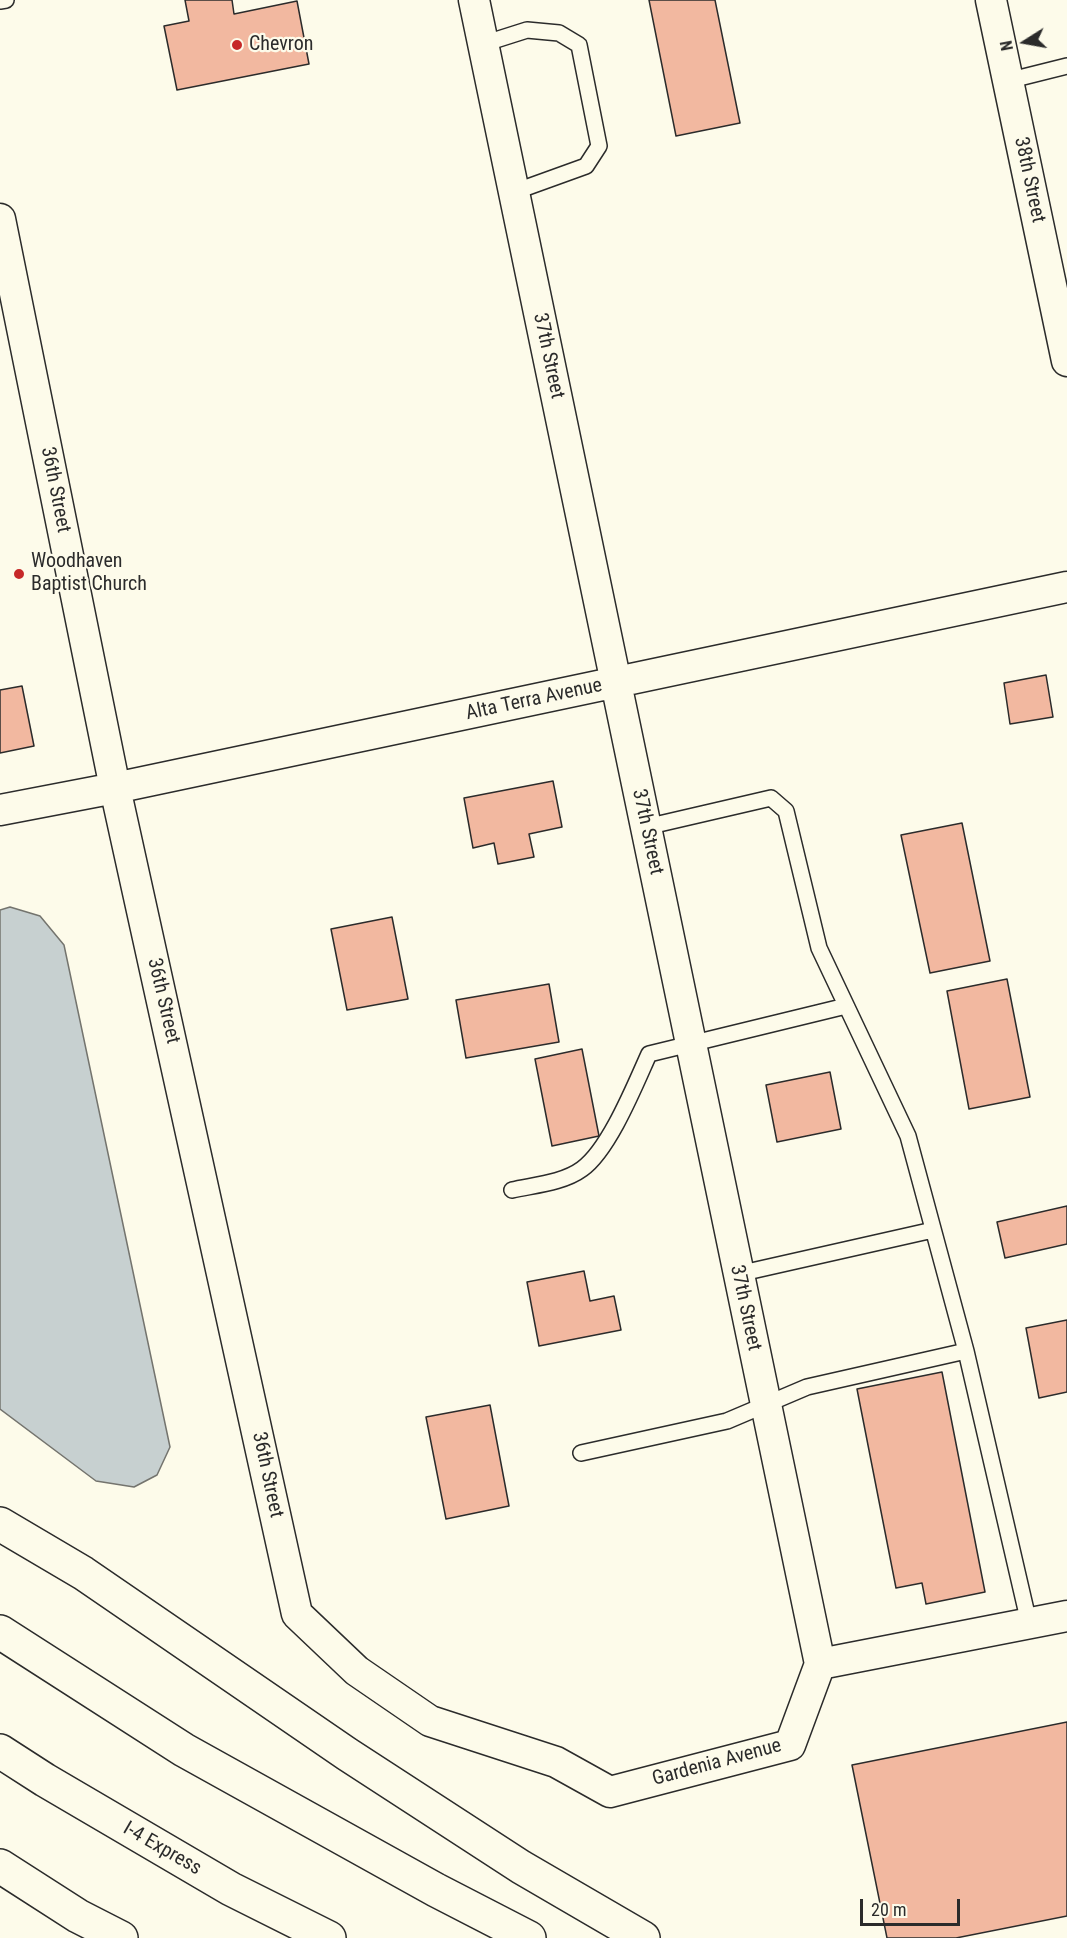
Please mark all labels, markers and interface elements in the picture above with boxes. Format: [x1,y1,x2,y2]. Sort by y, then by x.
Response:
north arrow [995,12,1055,72]
place label: Chevron [249,33,313,57]
marker: Chevron [230,38,244,52]
text: N [997,39,1017,52]
street label: 38th Street [1008,135,1050,225]
street label: 37th Street [527,311,569,401]
street label: 36th Street [35,445,75,535]
place label: Woodhaven Baptist Church [31,550,147,597]
marker: Woodhaven Baptist Church [12,567,26,581]
street label: Alta Terra Avenue [464,674,604,726]
street label: 37th Street [626,787,668,877]
street label: 36th Street [142,956,184,1046]
street label: 37th Street [724,1263,766,1353]
street label: 36th Street [246,1430,288,1520]
street label: Gardenia Avenue [650,1734,784,1792]
street label: I-4 Express [119,1817,205,1881]
scale bar [863,1887,964,1925]
text: 20 m [871,1899,906,1920]

